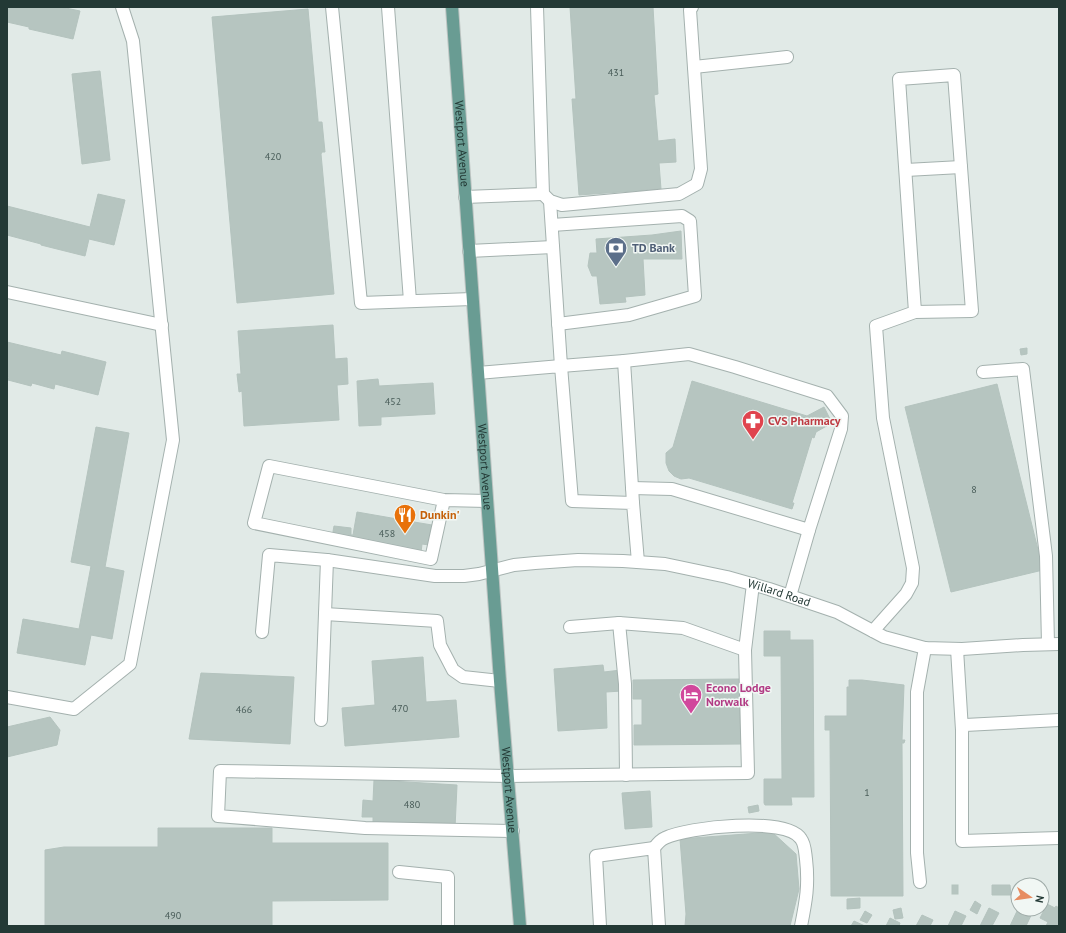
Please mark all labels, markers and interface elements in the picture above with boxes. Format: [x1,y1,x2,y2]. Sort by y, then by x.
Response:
house number: 431 [608,66,624,79]
street label: Westport Avenue [452,100,473,187]
house number: 420 [265,150,282,163]
bank icon: TD Bank [603,235,629,268]
place label: TD Bank [632,240,675,255]
house number: 452 [385,395,401,408]
pharmacy icon: CVS Pharmacy [740,408,766,441]
place label: CVS Pharmacy [768,413,841,428]
street label: Westport Avenue [475,423,496,510]
house number: 8 [971,483,977,496]
restaurant icon: Dunkin' [392,502,418,535]
place label: Dunkin' [420,507,459,522]
house number: 458 [379,527,395,540]
street label: Willard Road [746,575,813,610]
place label: Econo Lodge Norwalk [706,680,771,709]
hotel icon: Econo Lodge Norwalk [678,682,704,715]
house number: 470 [392,702,409,715]
house number: 466 [236,703,252,716]
street label: Westport Avenue [498,746,520,834]
house number: 1 [864,786,870,799]
house number: 480 [404,798,421,811]
north arrow [1010,877,1050,917]
text: N [1032,894,1047,904]
house number: 490 [165,909,182,922]

